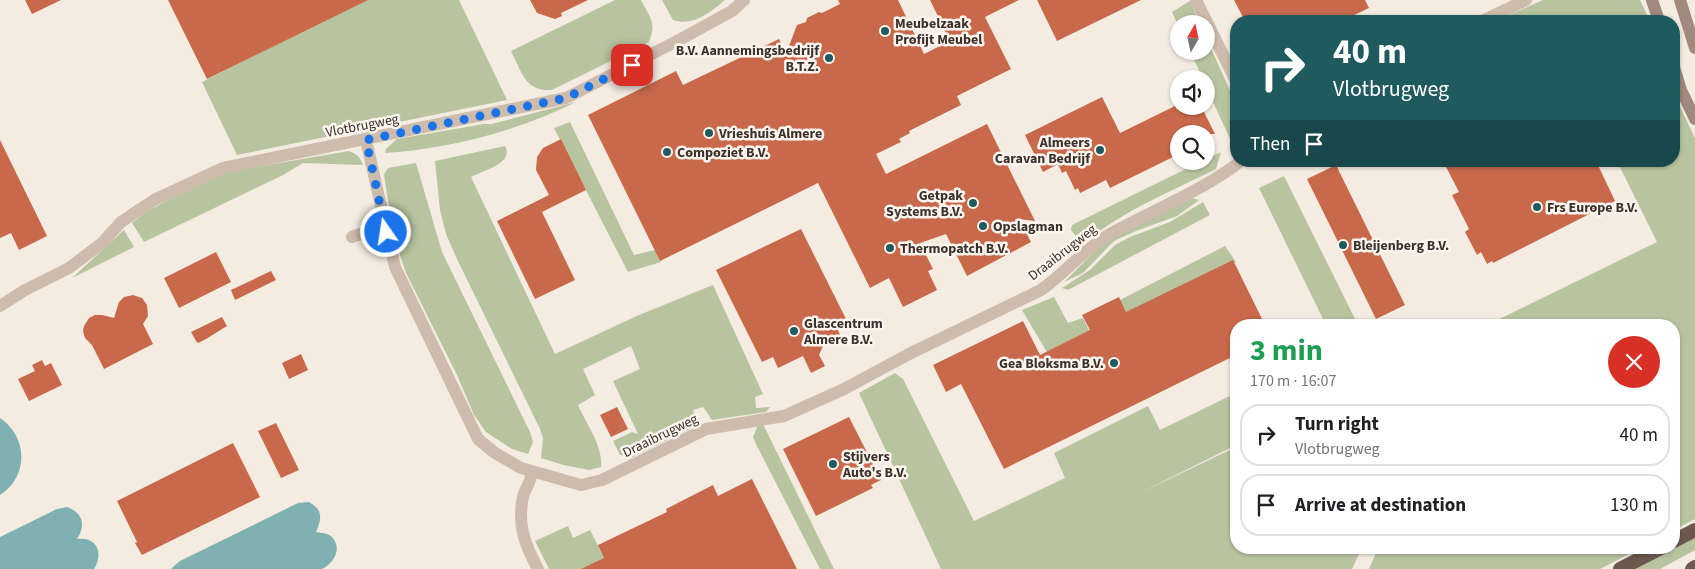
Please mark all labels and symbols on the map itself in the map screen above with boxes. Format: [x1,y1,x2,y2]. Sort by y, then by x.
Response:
place label: Meubelzaak Profijt Meubel [895,14,982,50]
north arrow [1170,15,1215,60]
marker: Meubelzaak Profijt Meubel [879,25,891,37]
place label: B.V. Aannemingsbedrijf B.T.Z. [676,41,820,77]
pin [611,44,653,86]
marker: B.V. Aannemingsbedrijf B.T.Z. [823,52,835,64]
street label: Vlotbrugweg [324,109,400,143]
place label: Vrieshuis Almere [718,124,822,144]
marker: Vrieshuis Almere [703,127,715,139]
place label: Almeers Caravan Bedrijf [995,133,1091,169]
place label: Compoziet B.V. [677,143,769,163]
marker: Almeers Caravan Bedrijf [1094,144,1106,156]
marker: Compoziet B.V. [661,146,673,158]
place label: Getpak Systems B.V. [886,186,963,222]
marker: Getpak Systems B.V. [967,197,979,209]
place label: Frs Europe B.V. [1547,198,1638,218]
marker: Frs Europe B.V. [1531,201,1543,213]
position arrow [359,205,411,257]
place label: Opslagman [993,217,1063,237]
marker: Opslagman [977,220,989,232]
street label: Draaibrugweg [1024,220,1101,286]
place label: Bleijenberg B.V. [1353,236,1449,256]
place label: Thermopatch B.V. [900,239,1008,259]
marker: Bleijenberg B.V. [1337,239,1349,251]
marker: Thermopatch B.V. [884,242,896,254]
place label: Glascentrum Almere B.V. [803,314,883,350]
marker: Glascentrum Almere B.V. [788,325,800,337]
place label: Gea Bloksma B.V. [999,354,1104,374]
marker: Gea Bloksma B.V. [1108,357,1120,369]
street label: Draaibrugweg [619,409,702,463]
place label: Stijvers Auto's B.V. [842,447,907,483]
marker: Stijvers Auto's B.V. [827,458,839,470]

